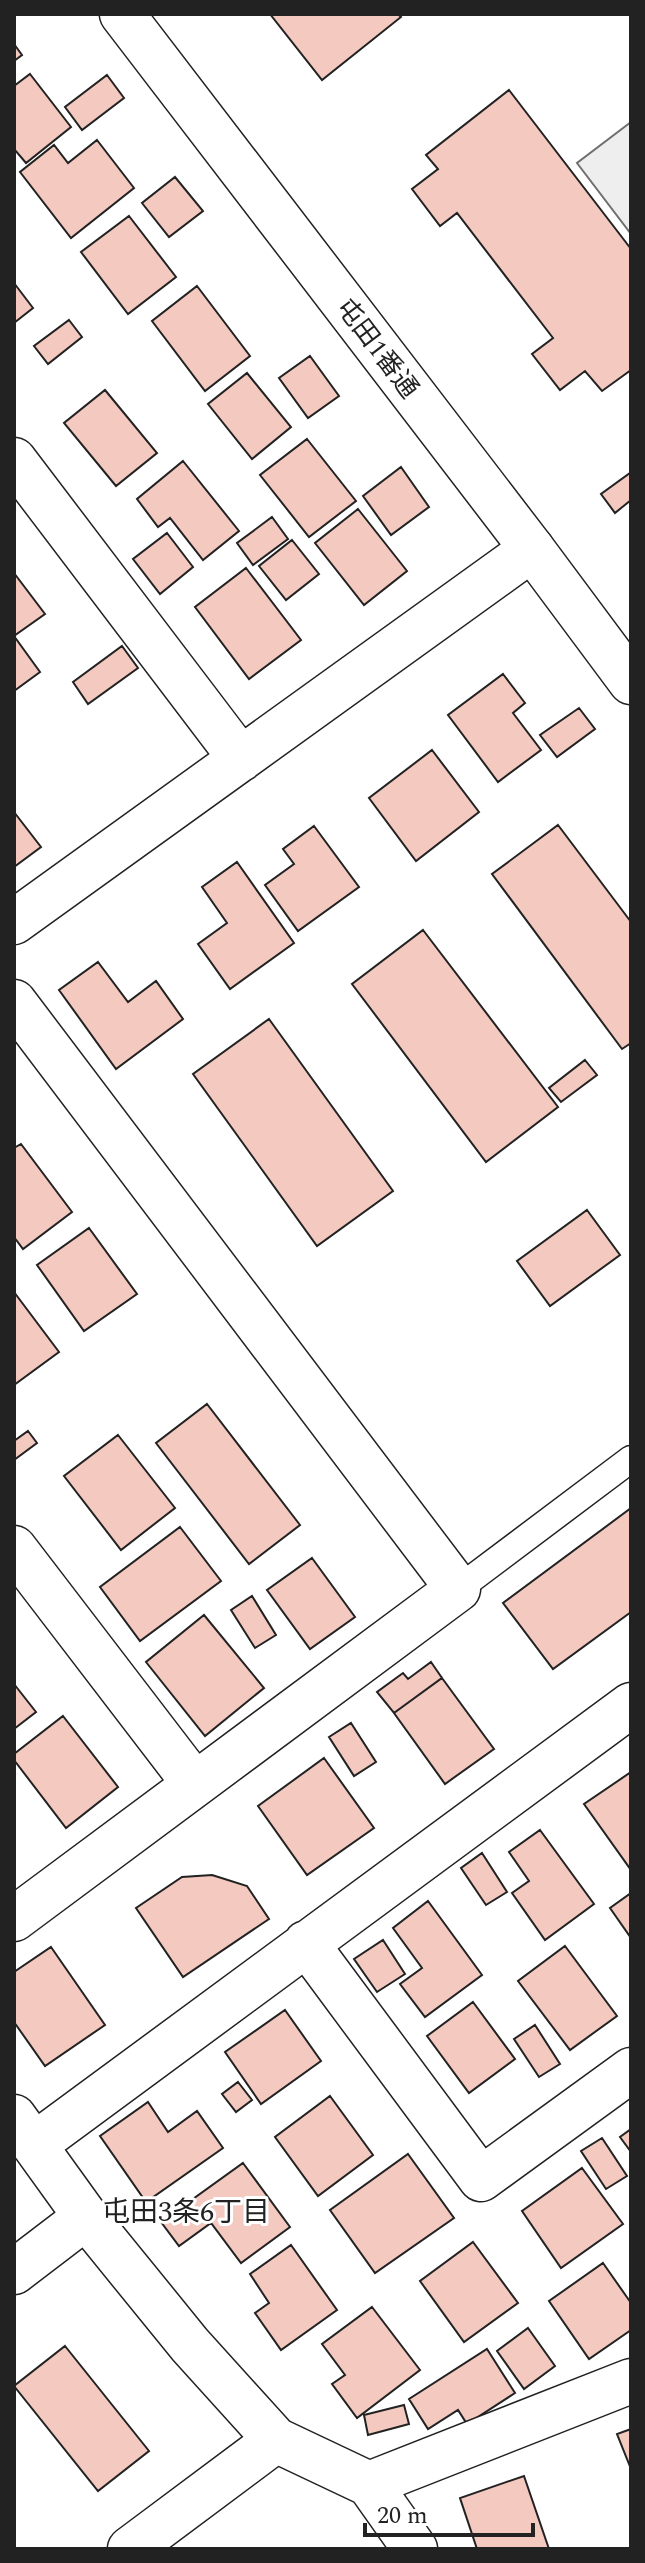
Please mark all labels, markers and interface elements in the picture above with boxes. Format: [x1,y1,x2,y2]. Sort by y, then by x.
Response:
street label: 屯田1番通 [326,290,428,407]
district label: 屯田3条6丁目 [102,2191,270,2234]
scale bar [365,2487,533,2537]
text: 20 m [377,2498,428,2534]

